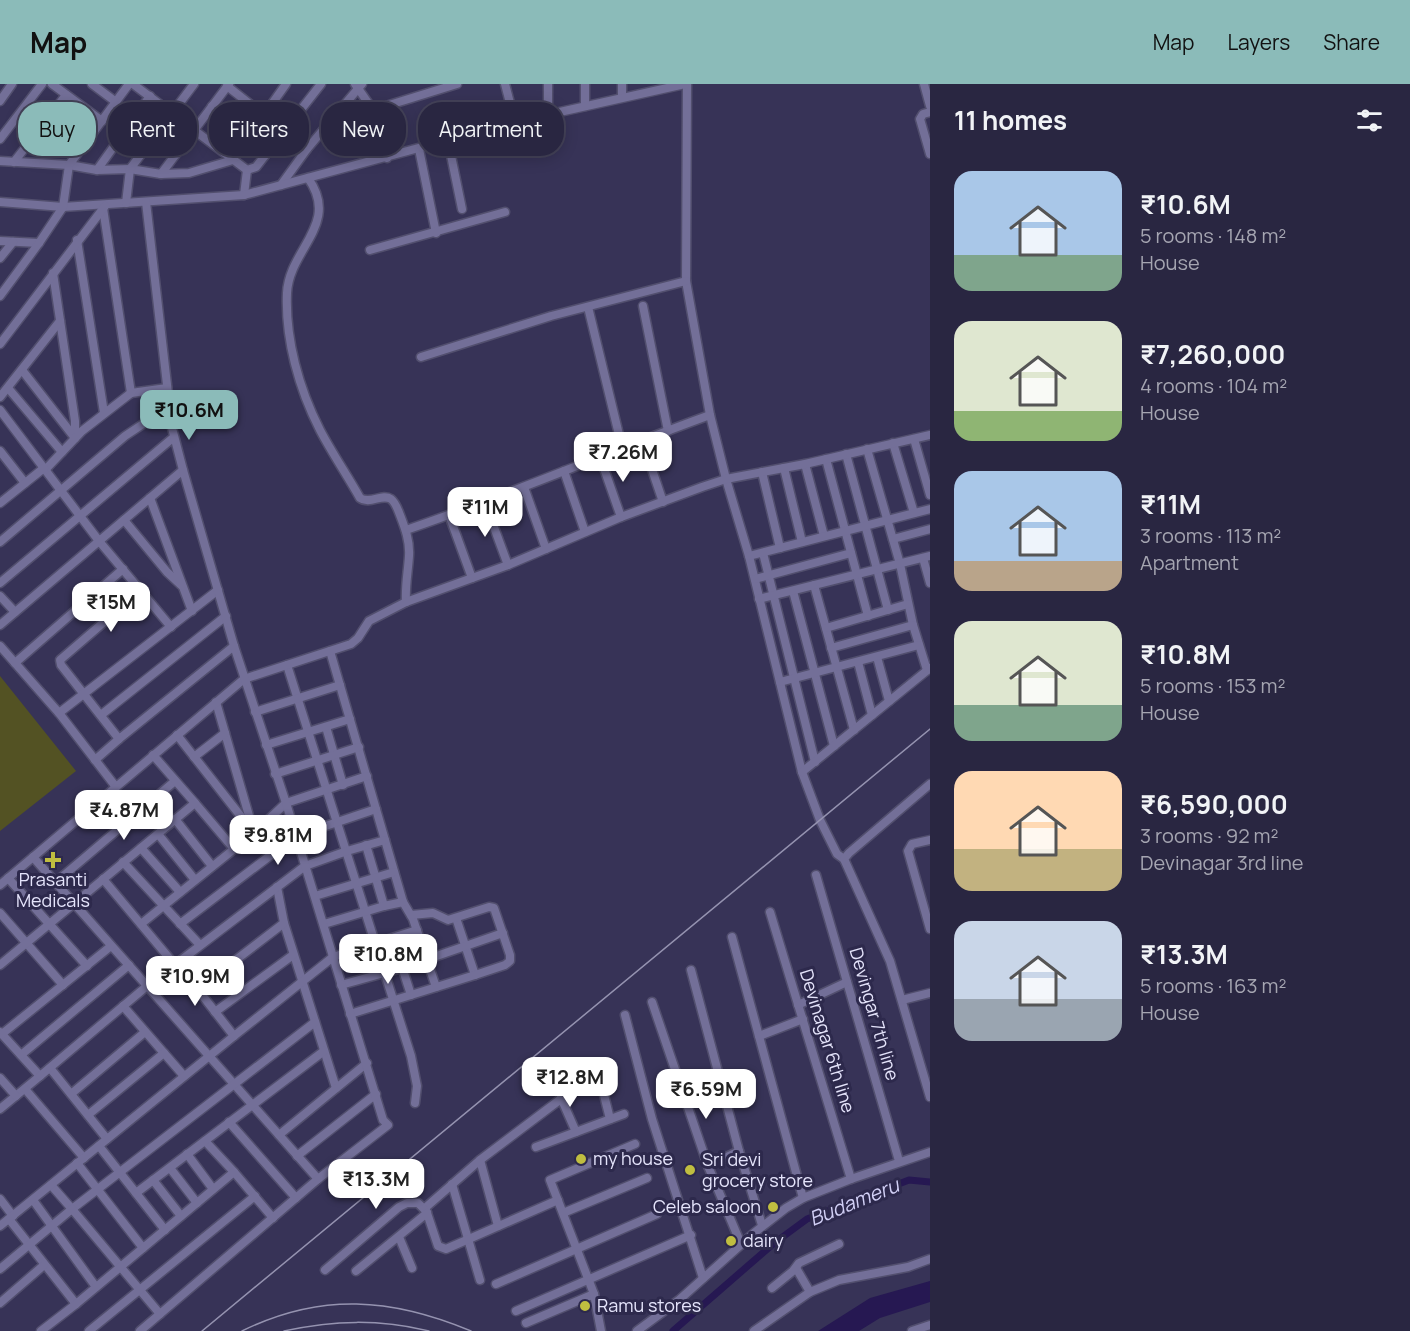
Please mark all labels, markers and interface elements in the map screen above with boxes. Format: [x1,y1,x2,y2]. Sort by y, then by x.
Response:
text: Map [30,23,87,61]
text: Map [1153,28,1194,56]
text: Layers [1227,28,1290,56]
text: Share [1323,28,1380,56]
chip: Buy [18,102,96,156]
chip: Rent [108,102,197,156]
chip: Filters [209,102,309,156]
chip: New [321,102,406,156]
chip: Apartment [418,102,564,156]
text: 11 homes [954,102,1067,138]
icon: filters [1353,104,1386,137]
text: ₹10.6M [1140,186,1231,222]
icon: home [1002,195,1074,267]
text: 5 rooms · 148 m² [1140,222,1286,249]
text: House [1140,249,1200,276]
text: ₹7,260,000 [1140,336,1285,372]
icon: home [1002,345,1074,417]
text: 4 rooms · 104 m² [1140,372,1287,399]
pin: ₹10.6M [140,390,238,441]
text: ₹10.6M [154,396,224,423]
text: House [1140,399,1200,426]
pin: ₹7.26M [574,432,672,483]
text: ₹7.26M [588,438,658,465]
text: ₹11M [1140,486,1201,522]
pin: ₹11M [449,487,521,538]
text: ₹11M [462,493,508,520]
icon: home [1002,495,1074,567]
text: 3 rooms · 113 m² [1140,522,1281,549]
text: Apartment [1140,549,1239,576]
pin: ₹15M [75,582,147,633]
text: ₹15M [86,588,136,615]
text: ₹10.8M [1140,636,1231,672]
icon: home [1002,645,1074,717]
text: 5 rooms · 153 m² [1140,672,1286,699]
text: House [1140,699,1200,726]
text: ₹6,590,000 [1140,786,1288,822]
pin: ₹4.87M [75,790,173,841]
icon: home [1002,795,1074,867]
text: ₹4.87M [89,796,159,823]
pin: ₹9.81M [229,815,327,866]
text: ₹9.81M [244,821,312,848]
text: 3 rooms · 92 m² [1140,822,1279,849]
text: Devinagar 3rd line [1140,849,1303,876]
marker: Prasanti Medicals [46,853,60,867]
place label: Prasanti Medicals [16,867,90,912]
pin: ₹10.8M [339,934,437,985]
text: ₹13.3M [1140,936,1228,972]
text: ₹10.8M [353,940,423,967]
street label: Devingar 7th line [845,945,905,1083]
icon: home [1002,945,1074,1017]
pin: ₹10.9M [146,956,244,1007]
text: ₹10.9M [160,962,230,989]
street label: Devinagar 6th line [795,966,861,1116]
text: 5 rooms · 163 m² [1140,972,1286,999]
text: House [1140,999,1200,1026]
pin: ₹12.8M [521,1057,619,1108]
text: ₹12.8M [536,1063,604,1090]
pin: ₹6.59M [657,1069,755,1120]
text: ₹6.59M [670,1075,742,1102]
place label: my house [593,1146,673,1170]
place label: Sri devi grocery store [702,1147,813,1192]
marker: my house [574,1152,588,1166]
pin: ₹13.3M [327,1159,425,1210]
marker: Sri devi grocery store [683,1163,697,1177]
text: ₹13.3M [342,1165,410,1192]
water label: Budameru [805,1170,905,1232]
place label: Celeb saloon [653,1194,761,1218]
marker: Celeb saloon [766,1200,780,1214]
place label: dairy [743,1228,784,1252]
marker: dairy [724,1234,738,1248]
place label: Ramu stores [597,1293,701,1317]
marker: Ramu stores [578,1299,592,1313]

